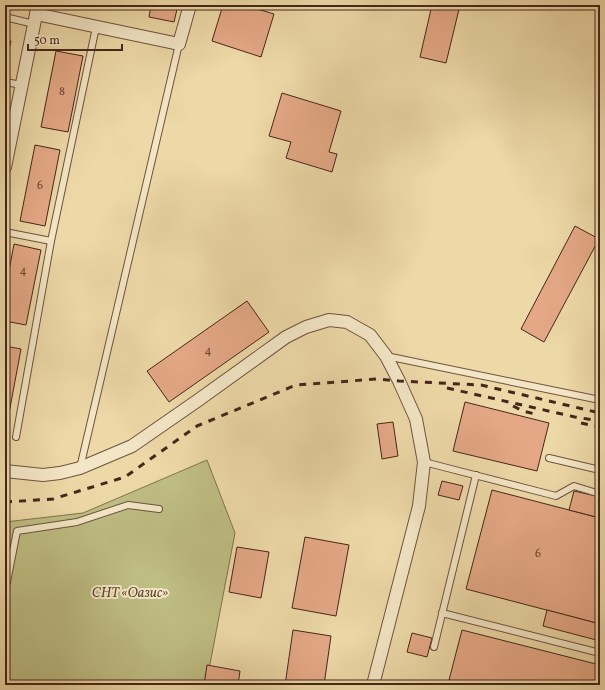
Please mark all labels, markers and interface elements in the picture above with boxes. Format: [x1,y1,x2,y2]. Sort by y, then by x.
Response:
scale bar [28,26,122,52]
text: 50 m [34,33,60,49]
house number: 8 [59,84,65,100]
house number: 6 [37,178,43,194]
house number: 4 [19,263,27,279]
house number: 4 [204,343,212,359]
house number: 6 [535,546,541,562]
park label: СНТ «Оазис» [92,584,168,603]

